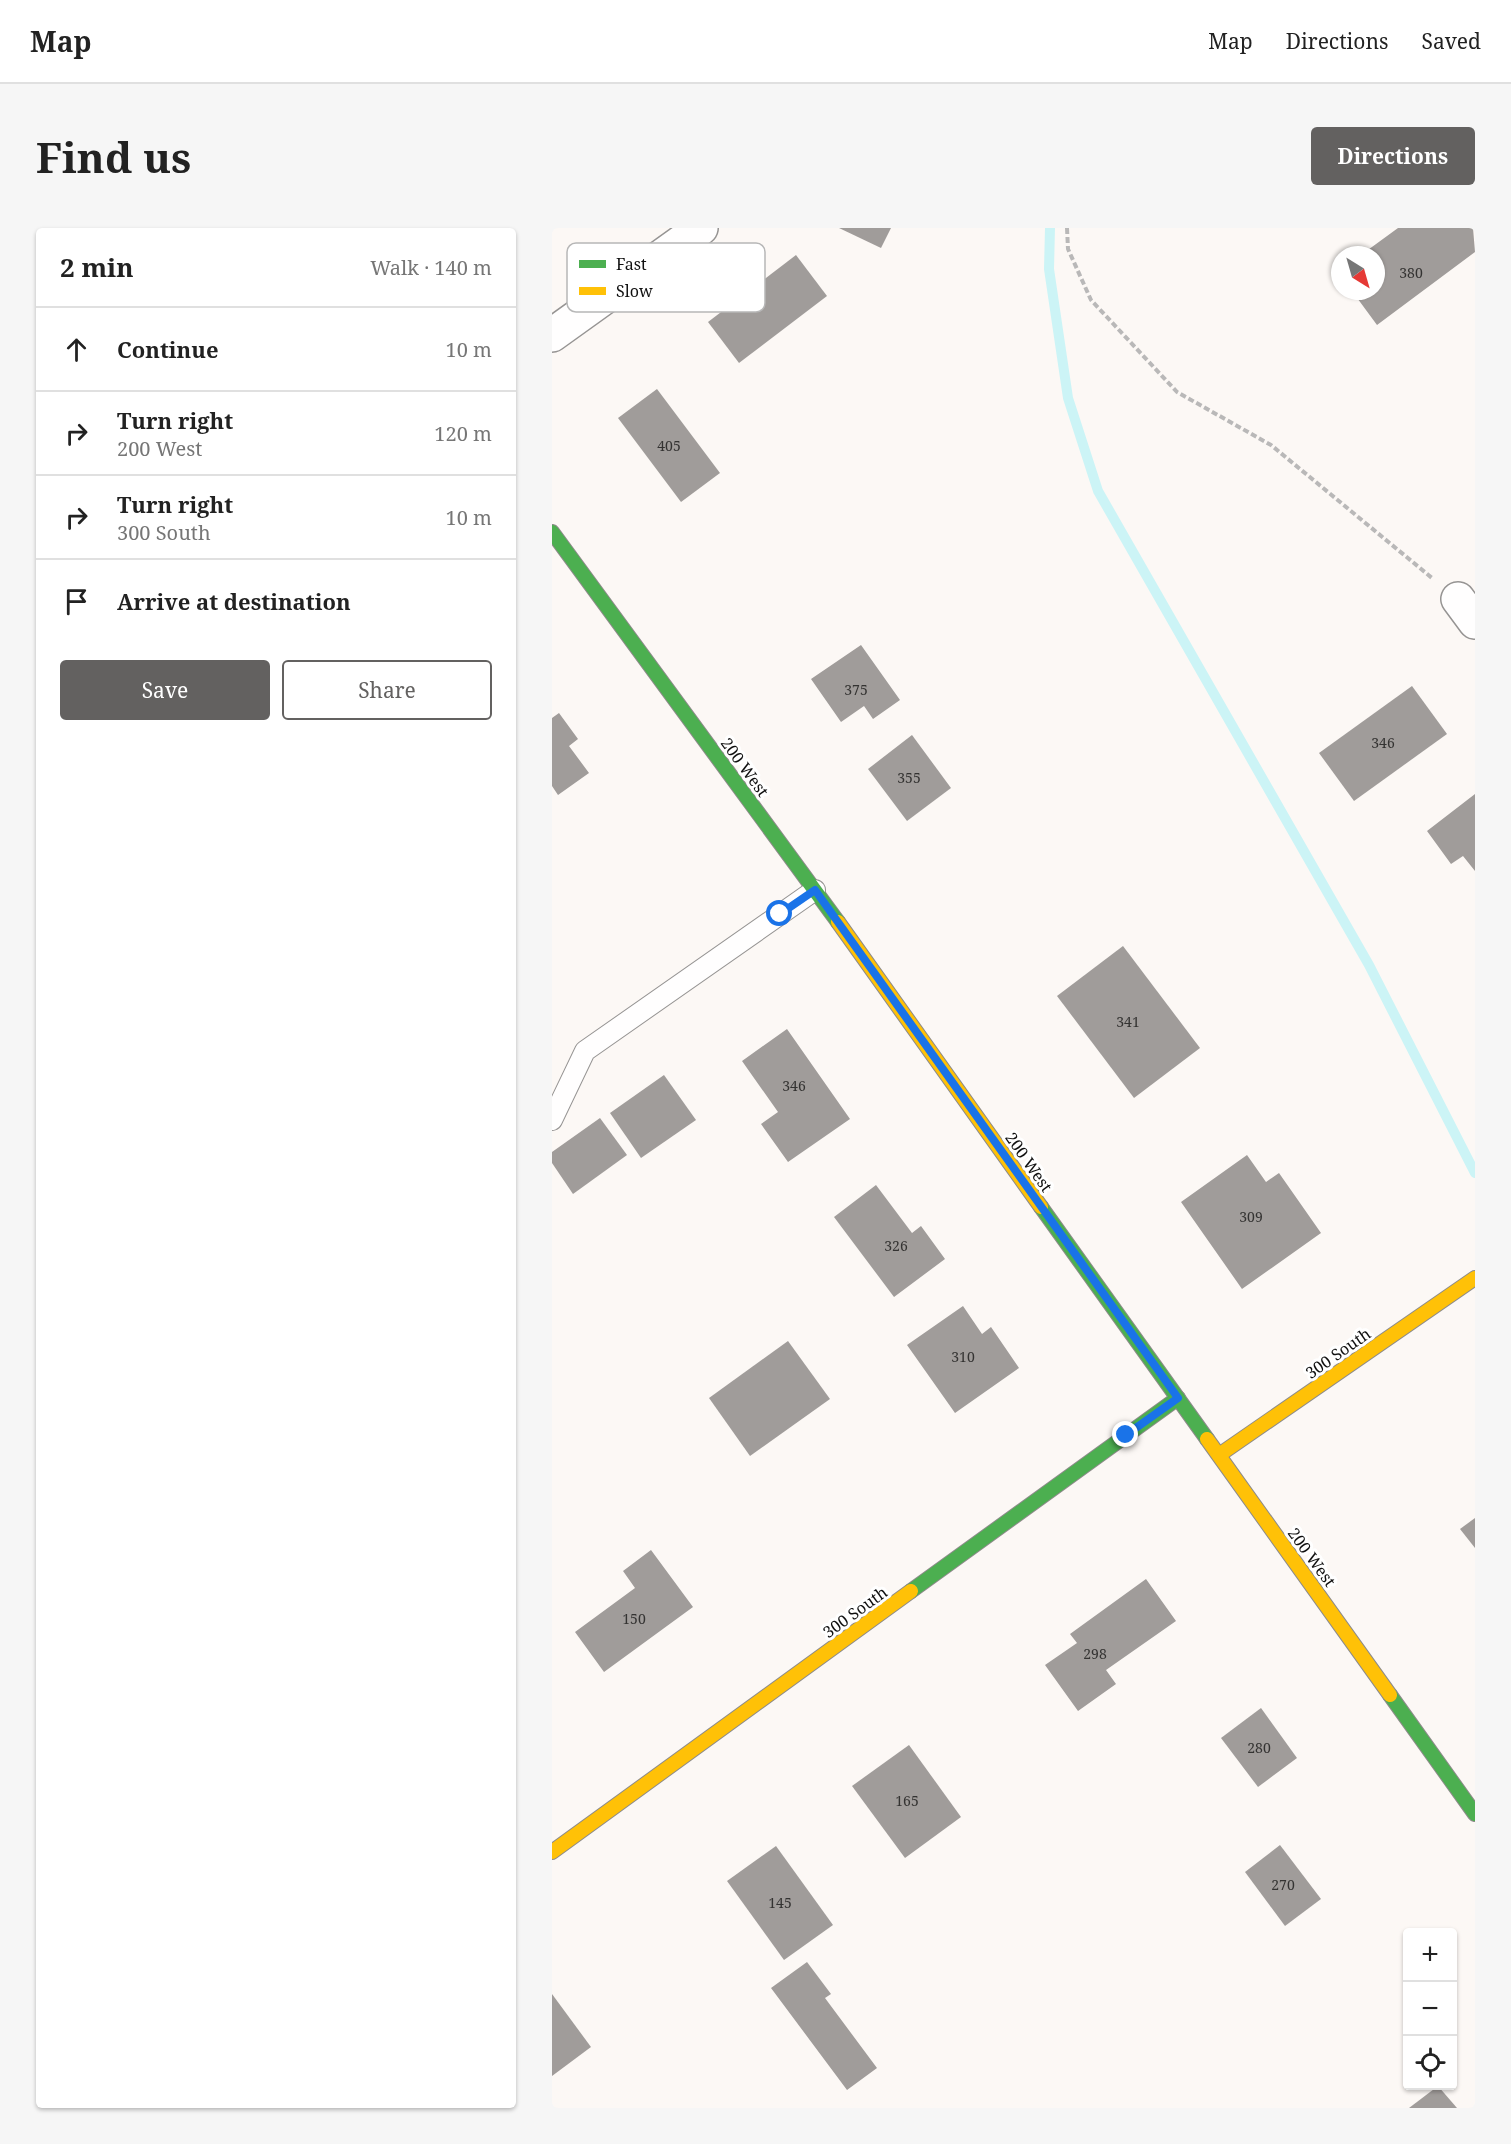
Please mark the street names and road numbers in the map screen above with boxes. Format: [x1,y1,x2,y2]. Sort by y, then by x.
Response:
street label: 200 West [716,733,774,801]
street label: 200 West [1000,1128,1058,1197]
street label: 300 South [1301,1323,1375,1383]
street label: 200 West [1283,1523,1341,1591]
street label: 300 South [818,1581,892,1643]

